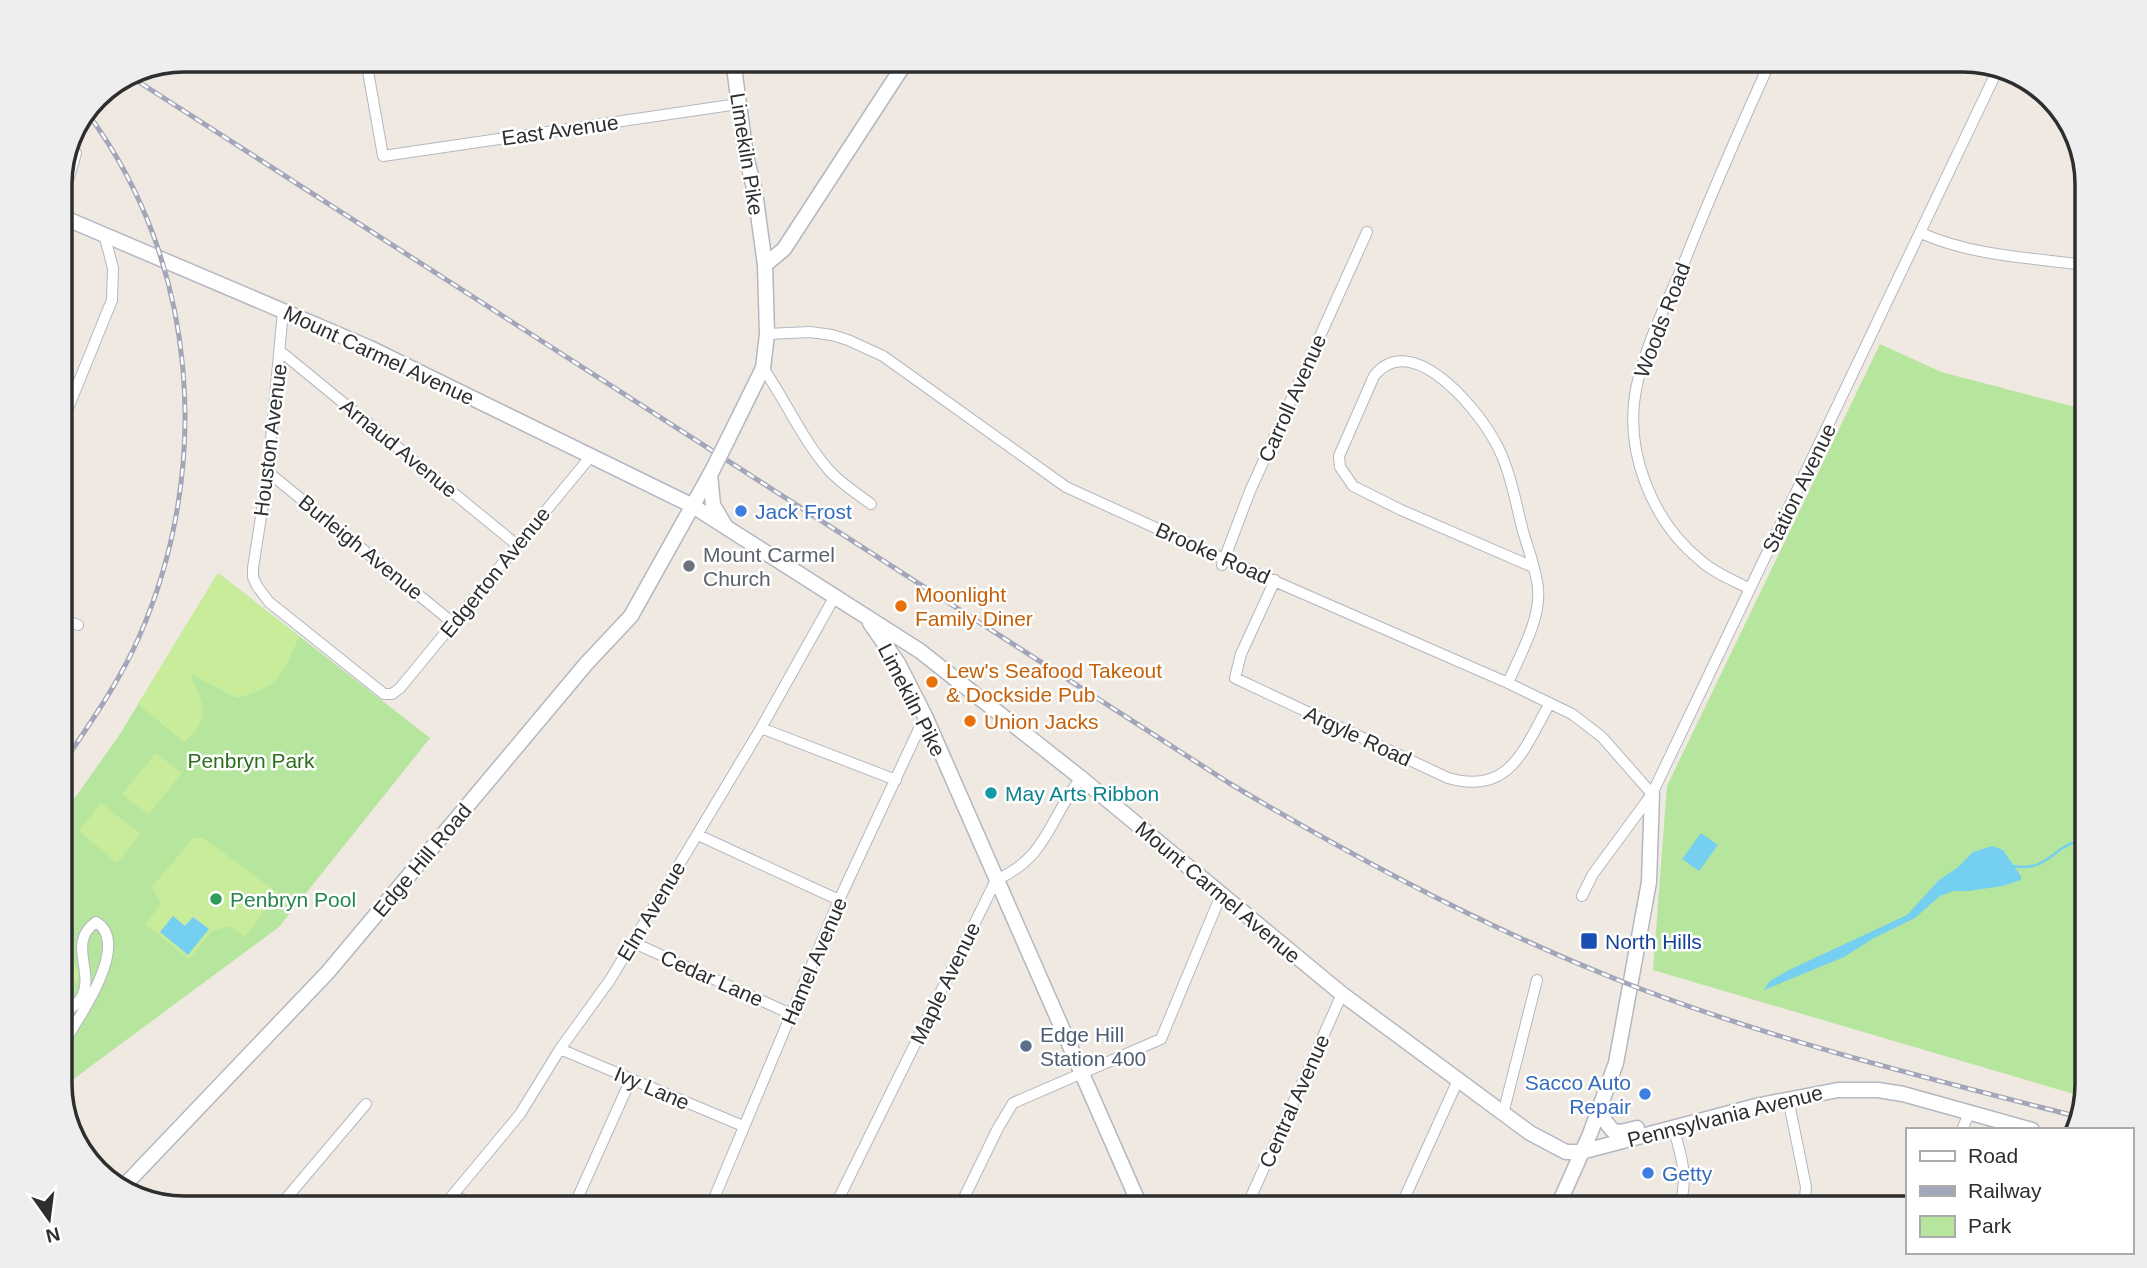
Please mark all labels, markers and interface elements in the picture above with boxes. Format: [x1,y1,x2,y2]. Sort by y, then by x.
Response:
street label: Limekiln Pike [726,91,768,217]
street label: East Avenue [500,110,620,150]
street label: Woods Road [1630,259,1694,381]
street label: Mount Carmel Avenue [280,301,478,409]
street label: Carroll Avenue [1254,331,1330,465]
street label: Houston Avenue [249,362,291,518]
street label: Arnaud Avenue [336,394,462,502]
street label: Station Avenue [1758,420,1840,556]
street label: Burleigh Avenue [294,490,428,604]
place label: Jack Frost [755,500,852,523]
street label: Edgerton Avenue [435,502,555,642]
marker: Jack Frost [733,503,749,519]
street label: Brooke Road [1152,518,1274,588]
place label: Mount Carmel Church [703,543,835,590]
marker: Mount Carmel Church [681,558,697,574]
place label: Moonlight Family Diner [915,583,1033,630]
marker: Moonlight Family Diner [893,598,909,614]
street label: Limekiln Pike [874,640,950,760]
place label: Lew's Seafood Takeout & Dockside Pub [946,659,1162,706]
marker: Lew's Seafood Takeout & Dockside Pub [924,674,940,690]
street label: Argyle Road [1301,701,1415,771]
place label: Union Jacks [984,710,1098,733]
marker: Union Jacks [962,713,978,729]
park label: Penbryn Park [187,749,315,772]
place label: May Arts Ribbon [1005,782,1159,805]
marker: May Arts Ribbon [983,785,999,801]
street label: Edge Hill Road [368,799,476,921]
street label: Mount Carmel Avenue [1131,817,1305,967]
street label: Elm Avenue [612,857,690,965]
place label: Penbryn Pool [230,888,356,911]
marker: Penbryn Pool [208,891,224,907]
street label: Hamel Avenue [777,894,851,1028]
street label: Maple Avenue [906,918,984,1048]
place label: North Hills [1605,930,1702,953]
marker: North Hills [1579,931,1599,951]
street label: Cedar Lane [657,945,767,1011]
place label: Edge Hill Station 400 [1040,1023,1146,1070]
street label: Central Avenue [1254,1031,1334,1171]
marker: Edge Hill Station 400 [1018,1038,1034,1054]
street label: Ivy Lane [611,1062,693,1114]
place label: Sacco Auto Repair [1525,1071,1631,1118]
street label: Pennsylvania Avenue [1625,1081,1825,1151]
marker: Sacco Auto Repair [1637,1086,1653,1102]
legend [1906,1128,2133,1254]
text: Road [1968,1144,2018,1167]
place label: Getty [1662,1162,1713,1185]
marker: Getty [1640,1165,1656,1181]
text: Railway [1968,1179,2042,1202]
north arrow [14,1184,84,1254]
text: Park [1968,1214,2012,1237]
text: N [44,1223,62,1247]

